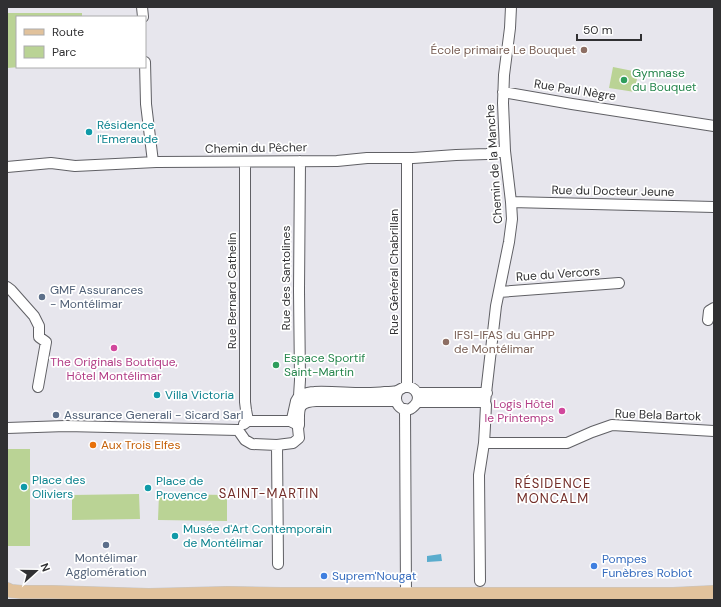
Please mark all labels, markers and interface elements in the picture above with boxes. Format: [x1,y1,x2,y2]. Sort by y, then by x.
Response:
legend [16,16,146,68]
scale bar [577,16,641,42]
text: 50 m [583,22,612,38]
text: Route [52,24,84,40]
place label: École primaire Le Bouquet [430,42,576,58]
text: Parc [52,44,76,60]
marker: École primaire Le Bouquet [579,45,589,55]
place label: Gymnase du Bouquet [632,65,697,95]
marker: Gymnase du Bouquet [619,75,629,85]
street label: Rue Paul Nègre [533,76,617,104]
street label: Chemin de la Manche [482,103,506,224]
place label: Résidence l'Emeraude [97,117,158,147]
marker: Résidence l'Emeraude [84,127,94,137]
street label: Chemin du Pêcher [205,139,308,157]
street label: Rue du Docteur Jeune [551,182,675,200]
street label: Rue Général Chabrillan [386,209,402,335]
street label: Rue des Santolines [278,226,294,330]
street label: Rue Bernard Cathelin [224,233,240,349]
street label: Rue du Vercors [515,263,601,285]
place label: GMF Assurances - Montélimar [50,282,143,312]
marker: GMF Assurances - Montélimar [37,292,47,302]
place label: IFSI-IFAS du GHPP de Montélimar [454,327,555,357]
marker: IFSI-IFAS du GHPP de Montélimar [441,337,451,347]
marker: The Originals Boutique, Hôtel Montélimar [109,343,119,353]
place label: Espace Sportif Saint-Martin [284,350,365,380]
place label: The Originals Boutique, Hôtel Montélimar [50,354,178,384]
marker: Espace Sportif Saint-Martin [271,360,281,370]
place label: Villa Victoria [165,387,234,403]
marker: Villa Victoria [152,390,162,400]
place label: Logis Hôtel le Printemps [485,396,554,426]
street label: Rue Bela Bartok [615,405,701,425]
marker: Logis Hôtel le Printemps [557,406,567,416]
place label: Assurance Generali - Sicard Sarl [64,407,243,423]
marker: Assurance Generali - Sicard Sarl [51,410,61,420]
place label: Aux Trois Elfes [101,437,180,453]
marker: Aux Trois Elfes [88,440,98,450]
place label: Place des Oliviers [32,472,85,502]
place label: Place de Provence [156,473,208,503]
district label: RÉSIDENCE MONCALM [515,474,591,507]
marker: Place des Oliviers [19,482,29,492]
marker: Place de Provence [143,483,153,493]
district label: SAINT-MARTIN [219,485,319,502]
place label: Musée d'Art Contemporain de Montélimar [183,521,332,551]
marker: Musée d'Art Contemporain de Montélimar [170,531,180,541]
marker: Montélimar Agglomération [101,540,111,550]
place label: Montélimar Agglomération [65,550,147,580]
north arrow [16,551,56,591]
place label: Pompes Funèbres Roblot [602,551,693,581]
text: N [37,561,53,574]
marker: Pompes Funèbres Roblot [589,561,599,571]
place label: Suprem'Nougat [332,568,417,584]
marker: Suprem'Nougat [319,571,329,581]

